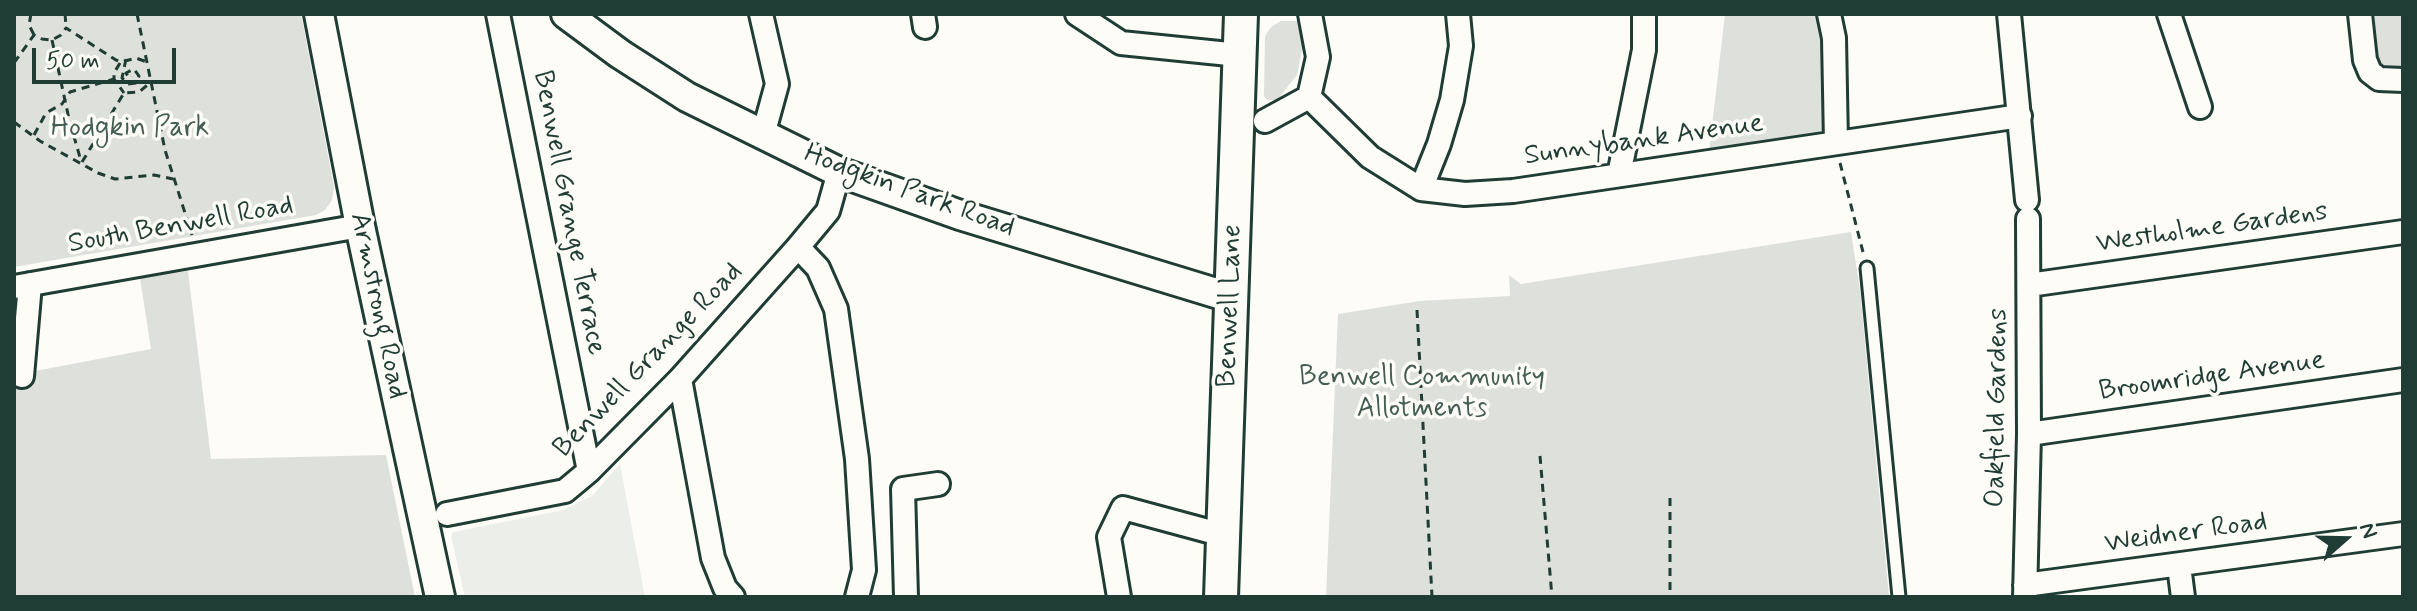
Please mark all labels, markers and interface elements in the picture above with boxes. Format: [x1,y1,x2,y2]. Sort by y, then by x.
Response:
scale bar [36,32,180,82]
text: 50 m [46,46,100,77]
street label: Benwell Grange Terrace [524,68,612,358]
street label: Sunnybank Avenue [1522,108,1766,174]
park label: Hodgkin Park [51,112,209,146]
street label: Hodgkin Park Road [799,138,1019,246]
street label: South Benwell Road [66,190,296,262]
street label: Westholme Gardens [2094,196,2330,262]
street label: Armstrong Road [341,210,413,402]
street label: Benwell Lane [1211,224,1251,388]
street label: Benwell Grange Road [547,256,751,466]
street label: Oakfield Gardens [1979,308,2017,508]
street label: Broomridge Avenue [2097,345,2327,409]
park label: Benwell Community Allotments [1299,361,1545,427]
north arrow [2305,499,2385,579]
street label: Weidner Road [2103,506,2269,562]
text: N [2352,519,2383,542]

